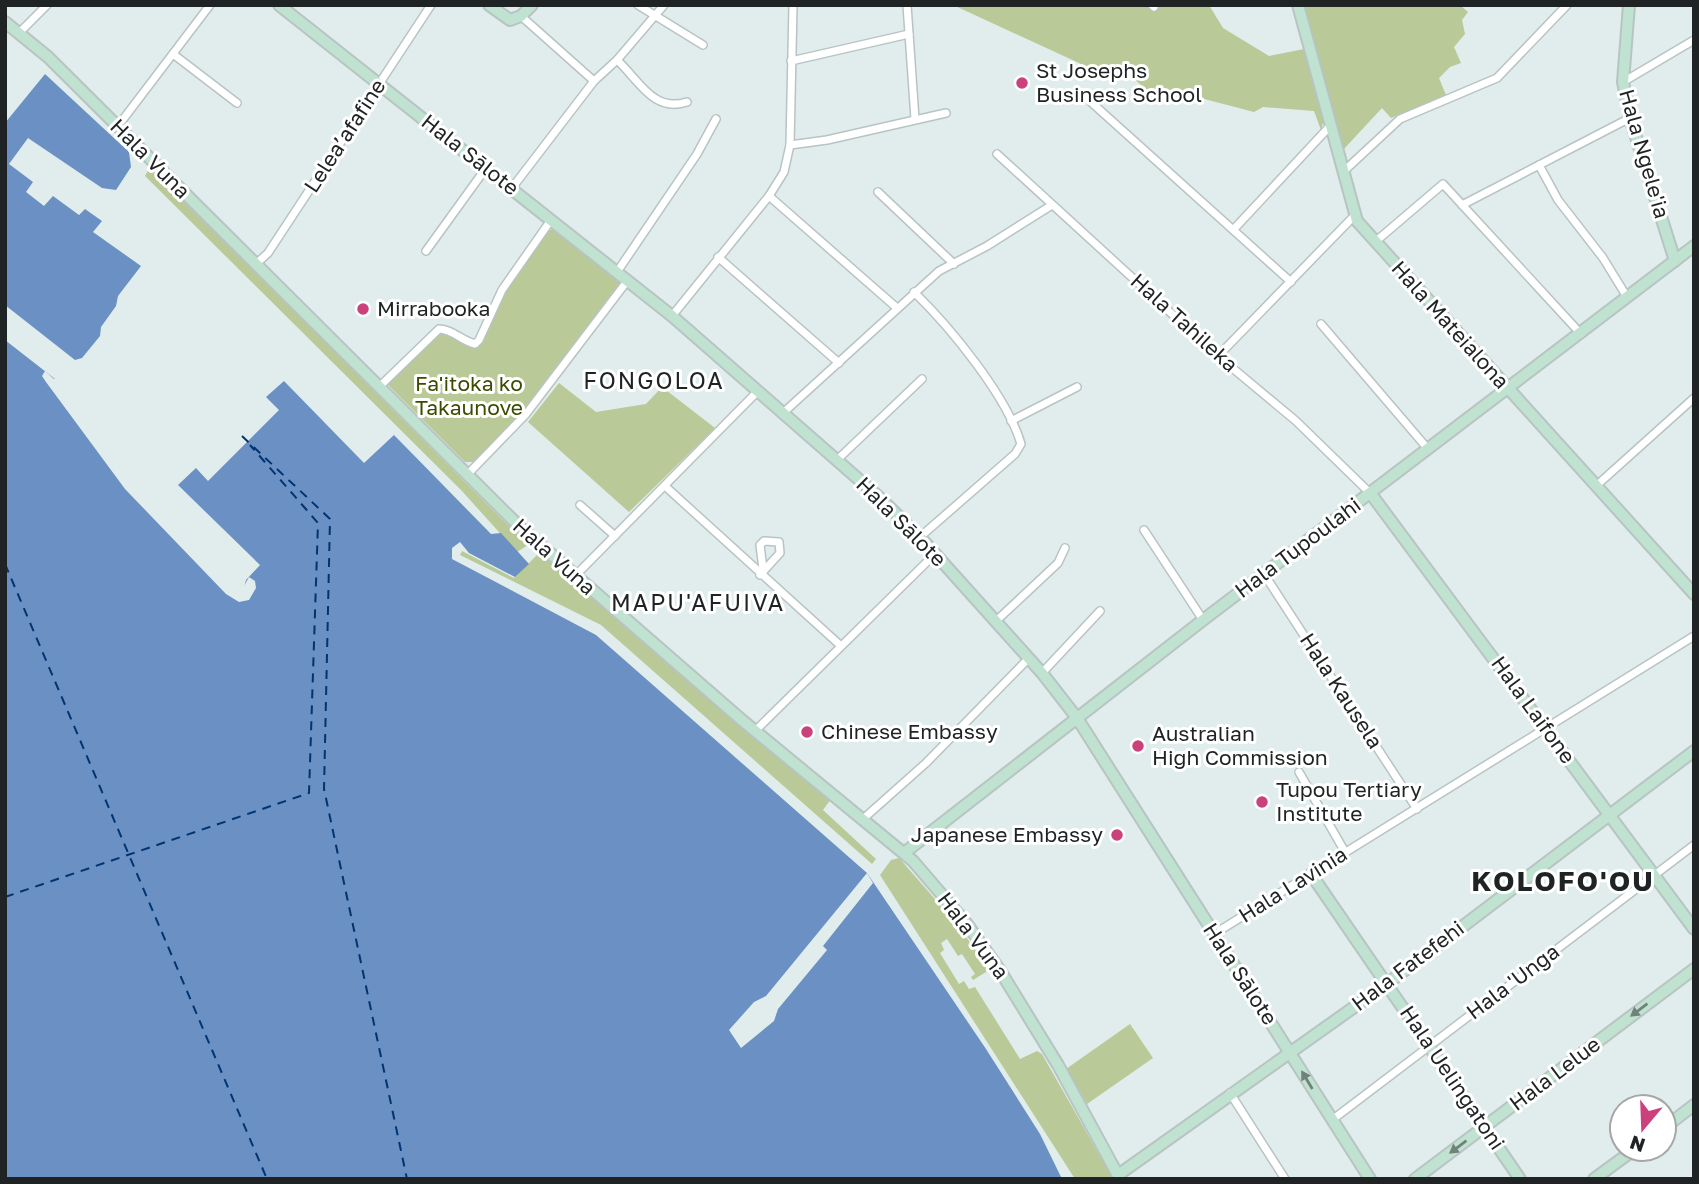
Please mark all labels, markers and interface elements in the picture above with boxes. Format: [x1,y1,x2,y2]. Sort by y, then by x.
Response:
place label: St Josephs Business School [1036,57,1202,107]
street label: Lelea’afafine [298,74,390,197]
marker: St Josephs Business School [1014,75,1030,91]
street label: Hala Ngele'ia [1614,86,1676,221]
street label: Hala Sālote [417,108,525,200]
street label: Hala Vuna [105,113,196,204]
street label: Hala Mateialona [1386,255,1515,394]
street label: Hala Tahileka [1126,267,1244,377]
place label: Mirrabooka [377,295,490,321]
marker: Mirrabooka [355,301,371,317]
district label: FONGOLOA [583,366,725,394]
park label: Fa'itoka ko Takaunove [415,370,523,420]
street label: Hala Sālote [851,471,952,572]
street label: Hala Tupoulahi [1229,491,1365,603]
street label: Hala Vuna [508,512,601,600]
district label: MAPU'AFUIVA [611,588,785,616]
street label: Hala Kausela [1295,628,1389,753]
street label: Hala Laifone [1486,651,1581,768]
place label: Chinese Embassy [821,718,998,744]
place label: Australian High Commission [1152,720,1328,770]
marker: Chinese Embassy [799,724,815,740]
marker: Australian High Commission [1130,738,1146,754]
place label: Tupou Tertiary Institute [1276,776,1422,826]
marker: Tupou Tertiary Institute [1254,794,1270,810]
place label: Japanese Embassy [911,821,1103,847]
marker: Japanese Embassy [1109,827,1125,843]
street label: Hala Lavinia [1233,841,1352,928]
district label: KOLOFO'OU [1471,864,1655,897]
street label: Hala Vuna [933,887,1015,984]
street label: Hala Fatefehi [1346,915,1469,1016]
street label: Hala Sālote [1198,917,1284,1029]
street label: Hala 'Unga [1461,938,1564,1024]
street label: Hala Uelingatoni [1395,1000,1511,1155]
one-way arrow [1631,1002,1649,1017]
street label: Hala Lelue [1504,1031,1605,1116]
one-way arrow [1301,1070,1313,1089]
north arrow [1608,1093,1678,1163]
text: N [1627,1131,1648,1158]
one-way arrow [1449,1140,1467,1154]

